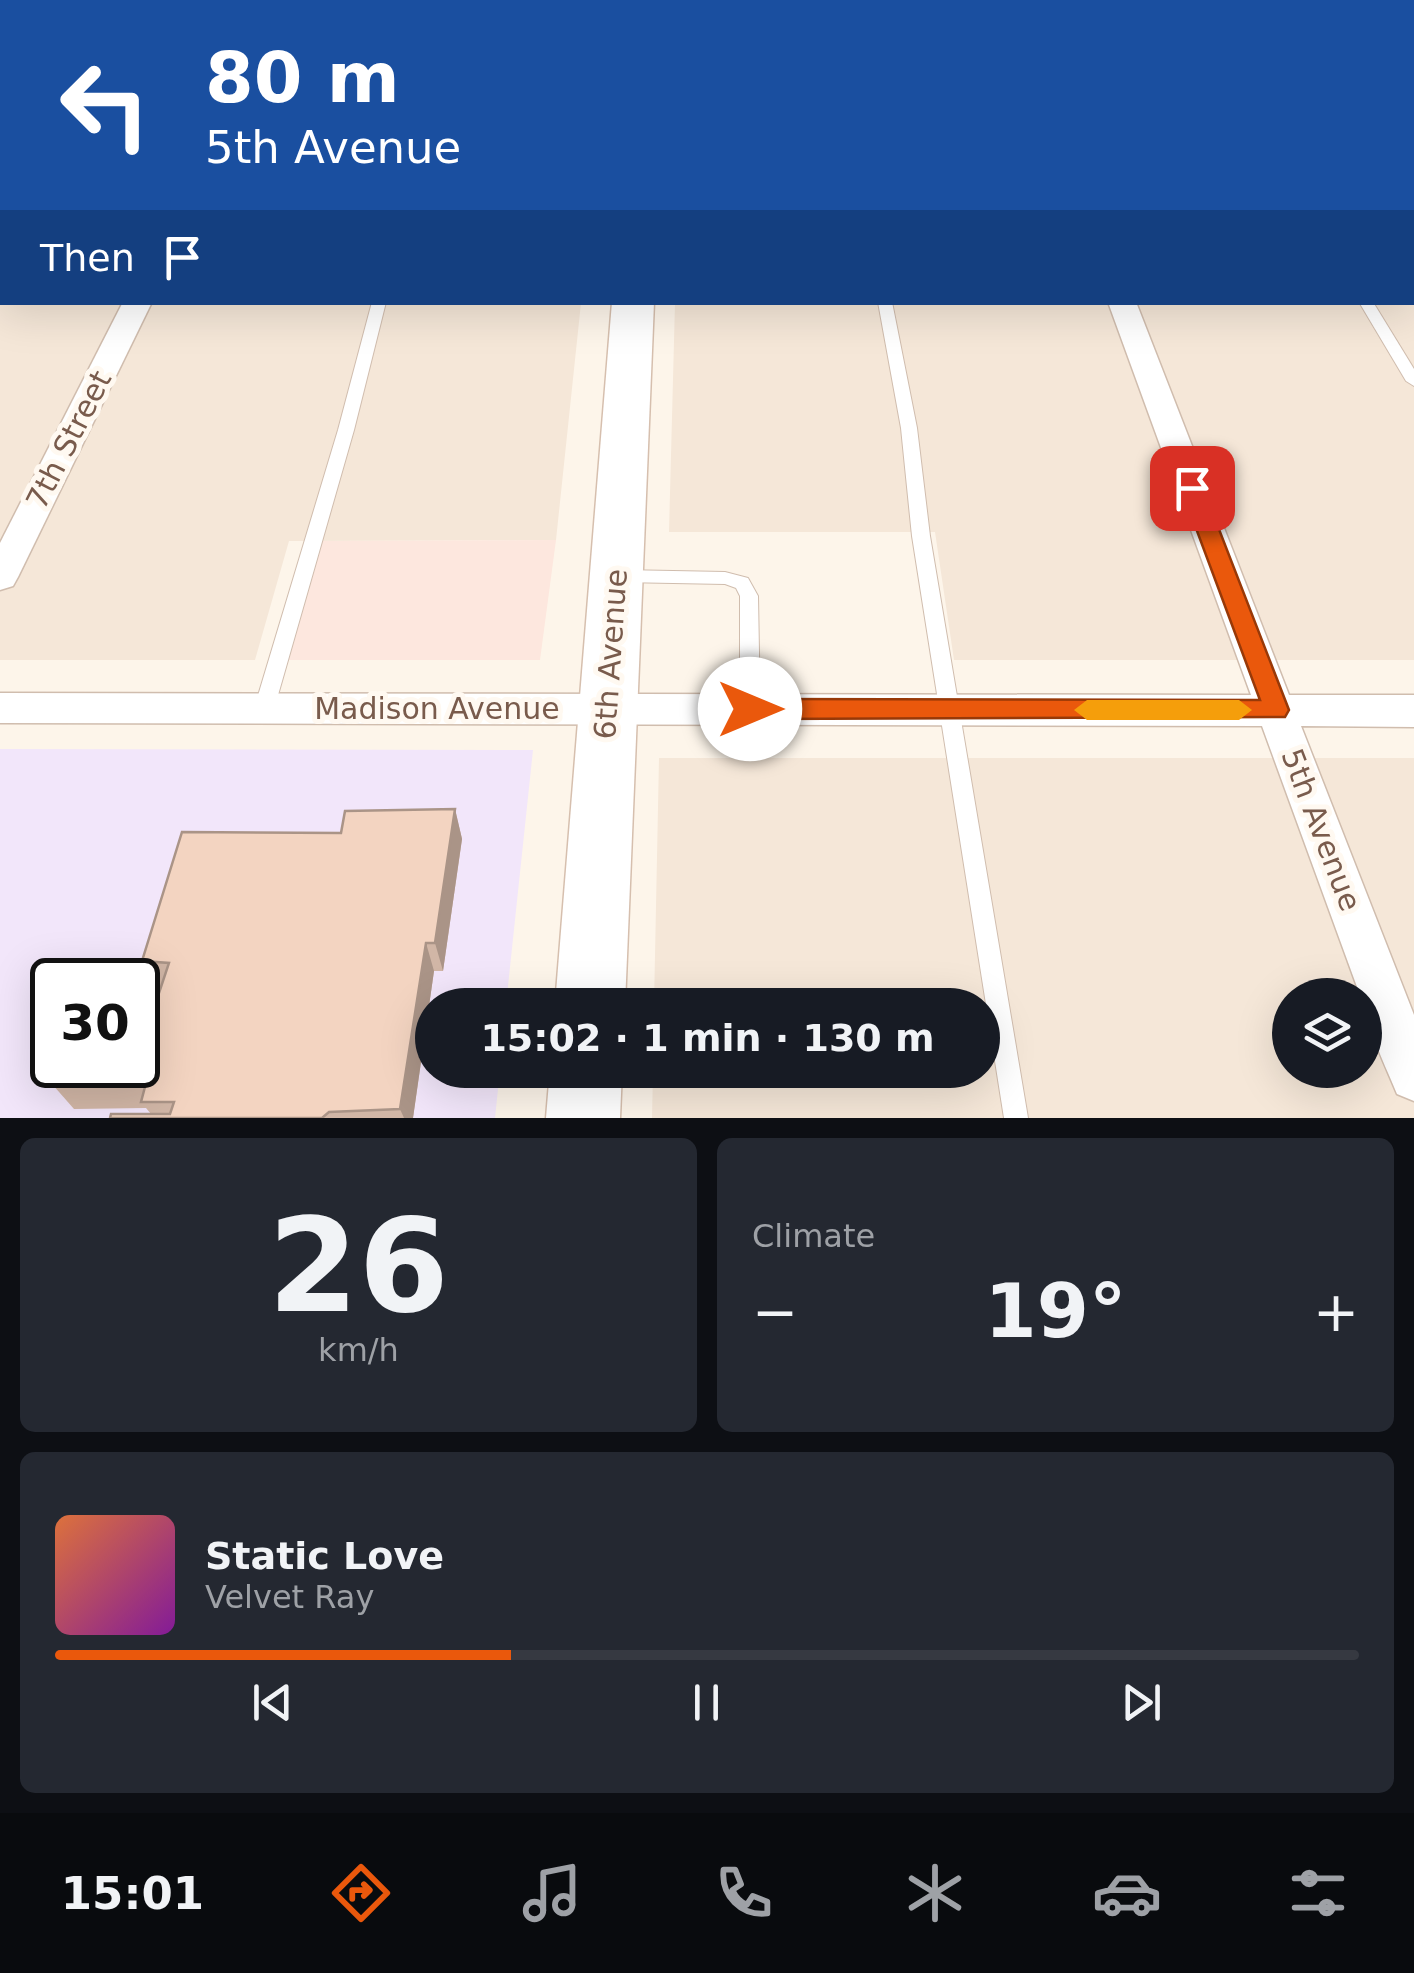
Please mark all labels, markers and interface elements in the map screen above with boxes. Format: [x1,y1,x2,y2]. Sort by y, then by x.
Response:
text: 80 m [205,37,400,119]
icon: left [40,40,170,170]
text: 5th Avenue [205,121,461,174]
icon: arrive [155,230,210,285]
text: Then [40,236,135,280]
street label: 7th Street [19,365,118,515]
pin [1150,446,1235,531]
icon: arrive [1165,461,1220,516]
street label: 6th Avenue [587,568,634,740]
position arrow [698,657,802,761]
street label: Madison Avenue [314,691,560,726]
street label: 5th Avenue [1275,744,1368,916]
speed limit sign: 30 [30,958,160,1088]
map controls [1272,978,1382,1088]
button: layers [1272,978,1382,1088]
text: 15:02 · 1 min · 130 m [480,1016,935,1060]
text: 26 [268,1190,449,1342]
text: Climate [752,1217,875,1255]
text: 19° [985,1267,1126,1355]
text: − [752,1280,798,1344]
text: + [1313,1280,1359,1344]
text: km/h [318,1331,399,1369]
text: Static Love [205,1534,444,1578]
text: Velvet Ray [205,1578,374,1616]
icon: previous [245,1675,300,1730]
icon: pause [679,1675,734,1730]
icon: next [1114,1675,1169,1730]
icon: directions [326,1858,396,1928]
icon: music [517,1858,587,1928]
icon: phone [709,1858,779,1928]
icon: climate [900,1858,970,1928]
icon: car [1092,1858,1162,1928]
icon: filters [1283,1858,1353,1928]
text: 15:01 [61,1867,204,1920]

